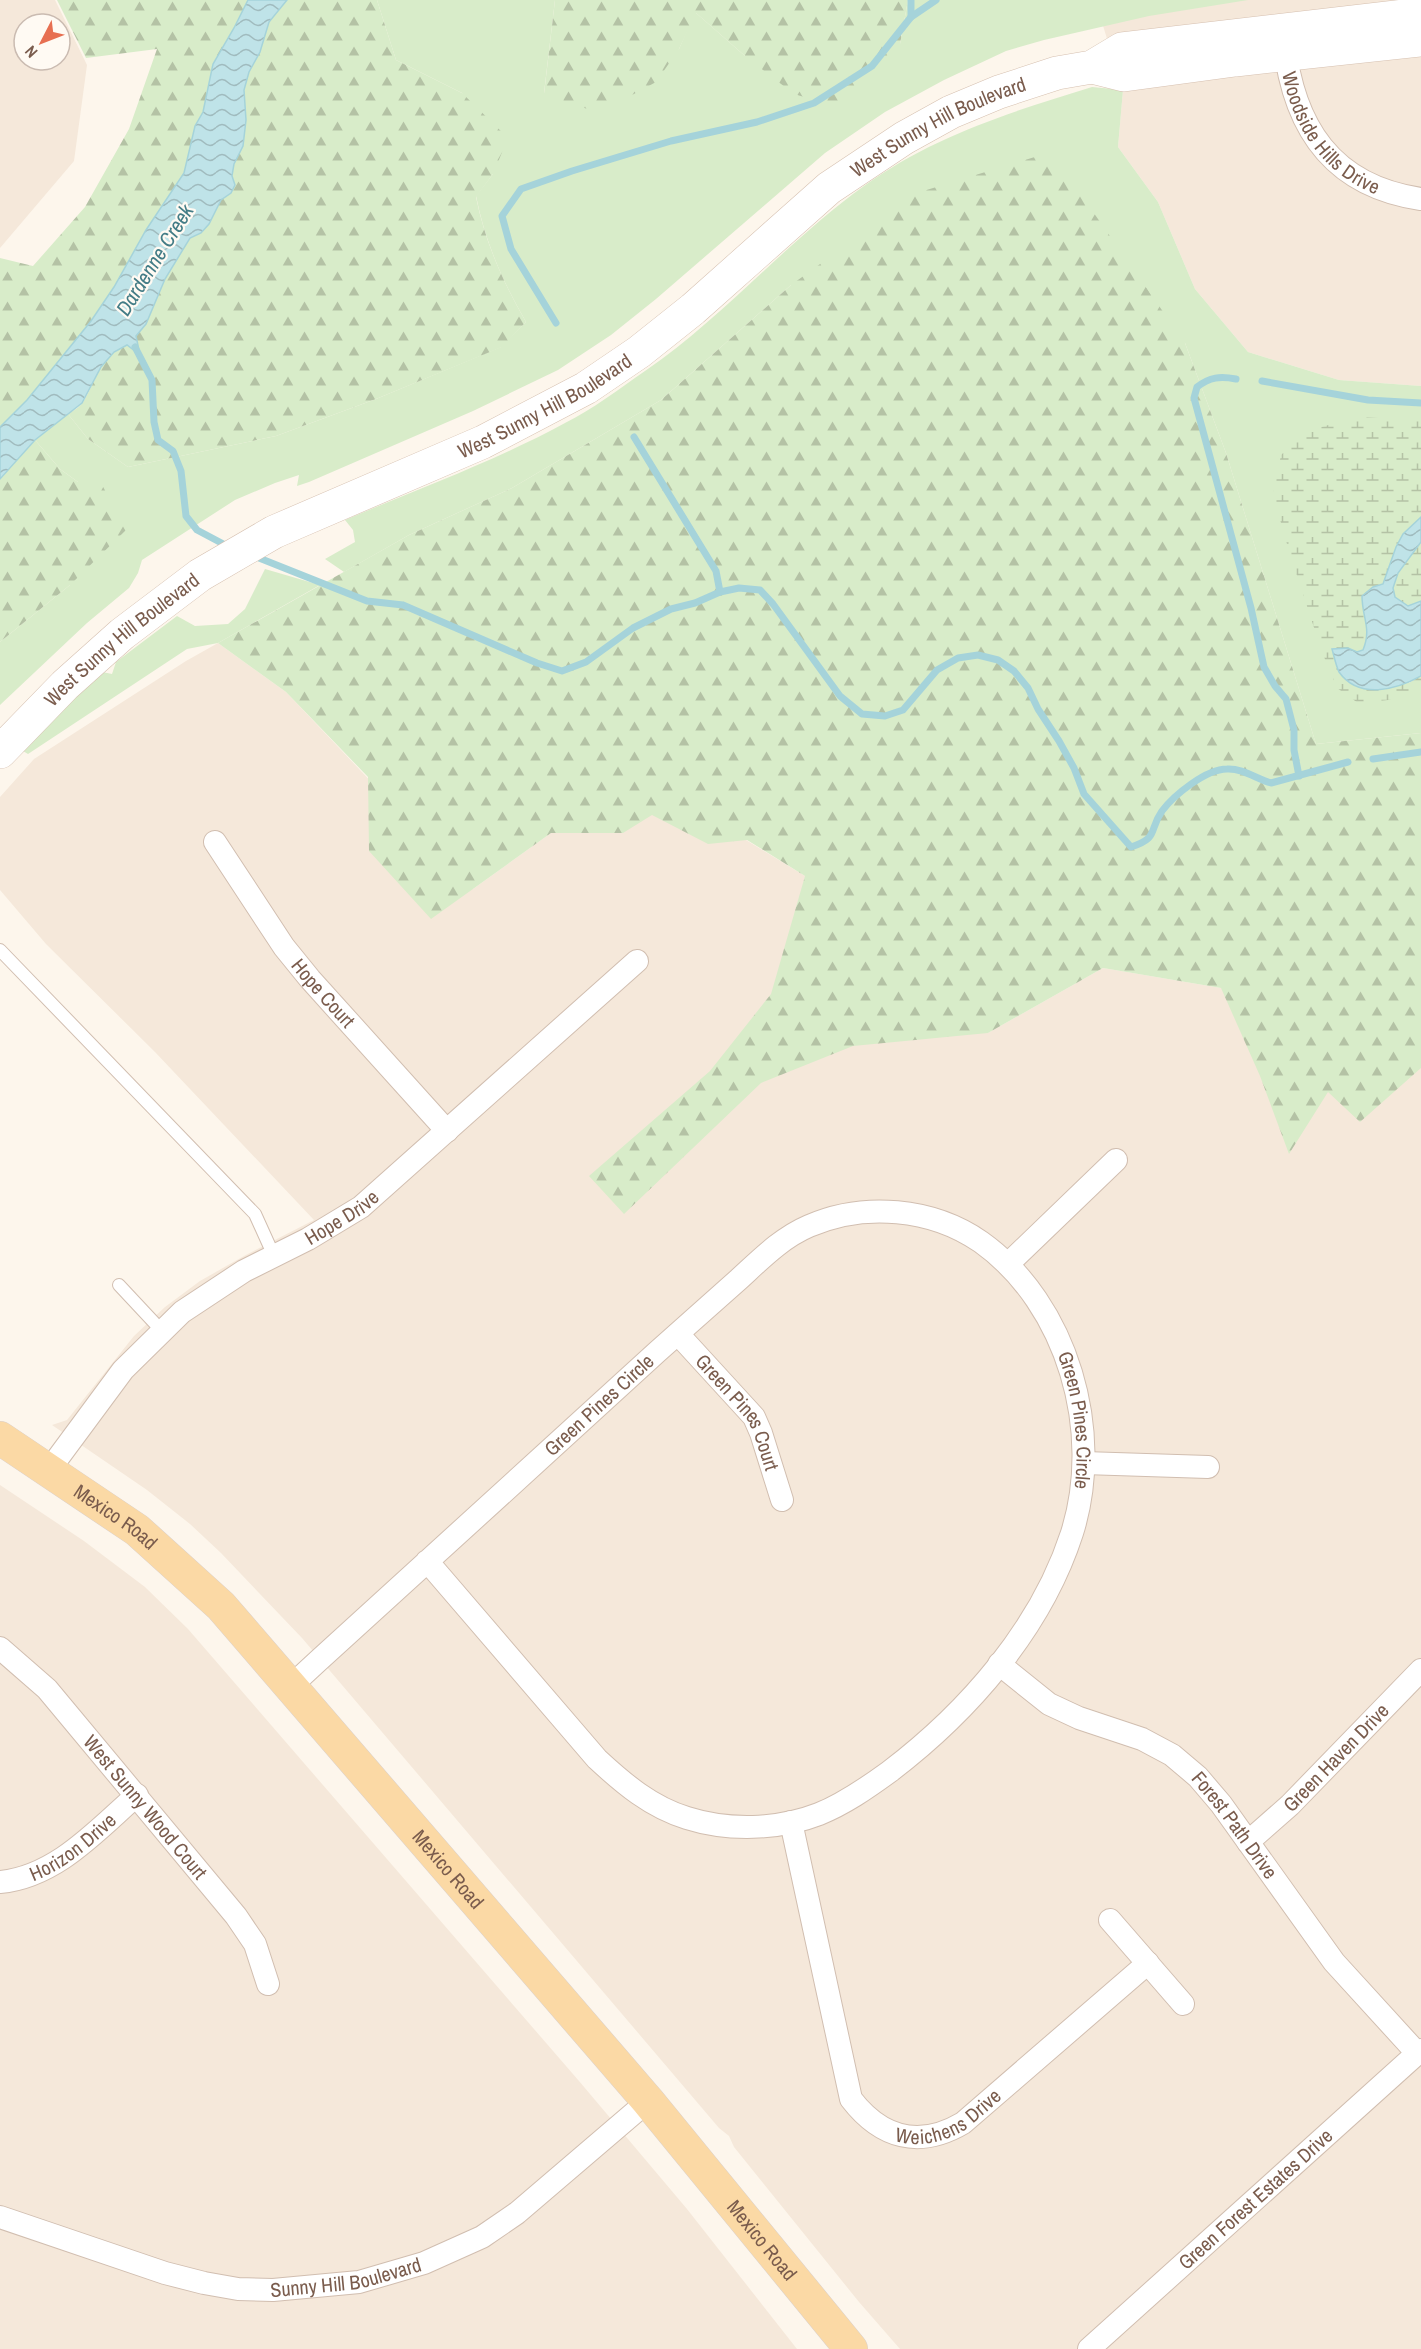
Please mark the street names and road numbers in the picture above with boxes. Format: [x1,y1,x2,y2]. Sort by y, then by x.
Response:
street label: Woodside Hills Drive [1276,68,1384,200]
street label: West Sunny Hill Boulevard [845,70,1029,183]
street label: West Sunny Hill Boulevard [453,347,637,464]
street label: West Sunny Hill Boulevard [38,566,205,712]
street label: Hope Court [286,952,362,1033]
street label: Hope Drive [299,1184,384,1251]
street label: Green Pines Circle [1052,1347,1098,1491]
street label: Green Pines Circle [538,1348,659,1462]
street label: Green Pines Court [690,1348,786,1474]
street label: Mexico Road [69,1477,164,1555]
street label: Green Haven Drive [1277,1697,1395,1817]
street label: West Sunny Wood Court [78,1729,214,1885]
street label: Forest Path Drive [1186,1765,1284,1884]
street label: Horizon Drive [25,1807,122,1887]
street label: Mexico Road [407,1824,490,1914]
street label: Weichens Drive [893,2082,1006,2150]
street label: Green Forest Estates Drive [1172,2122,1338,2275]
street label: Mexico Road [721,2194,803,2286]
street label: Sunny Hill Boulevard [269,2251,424,2303]

